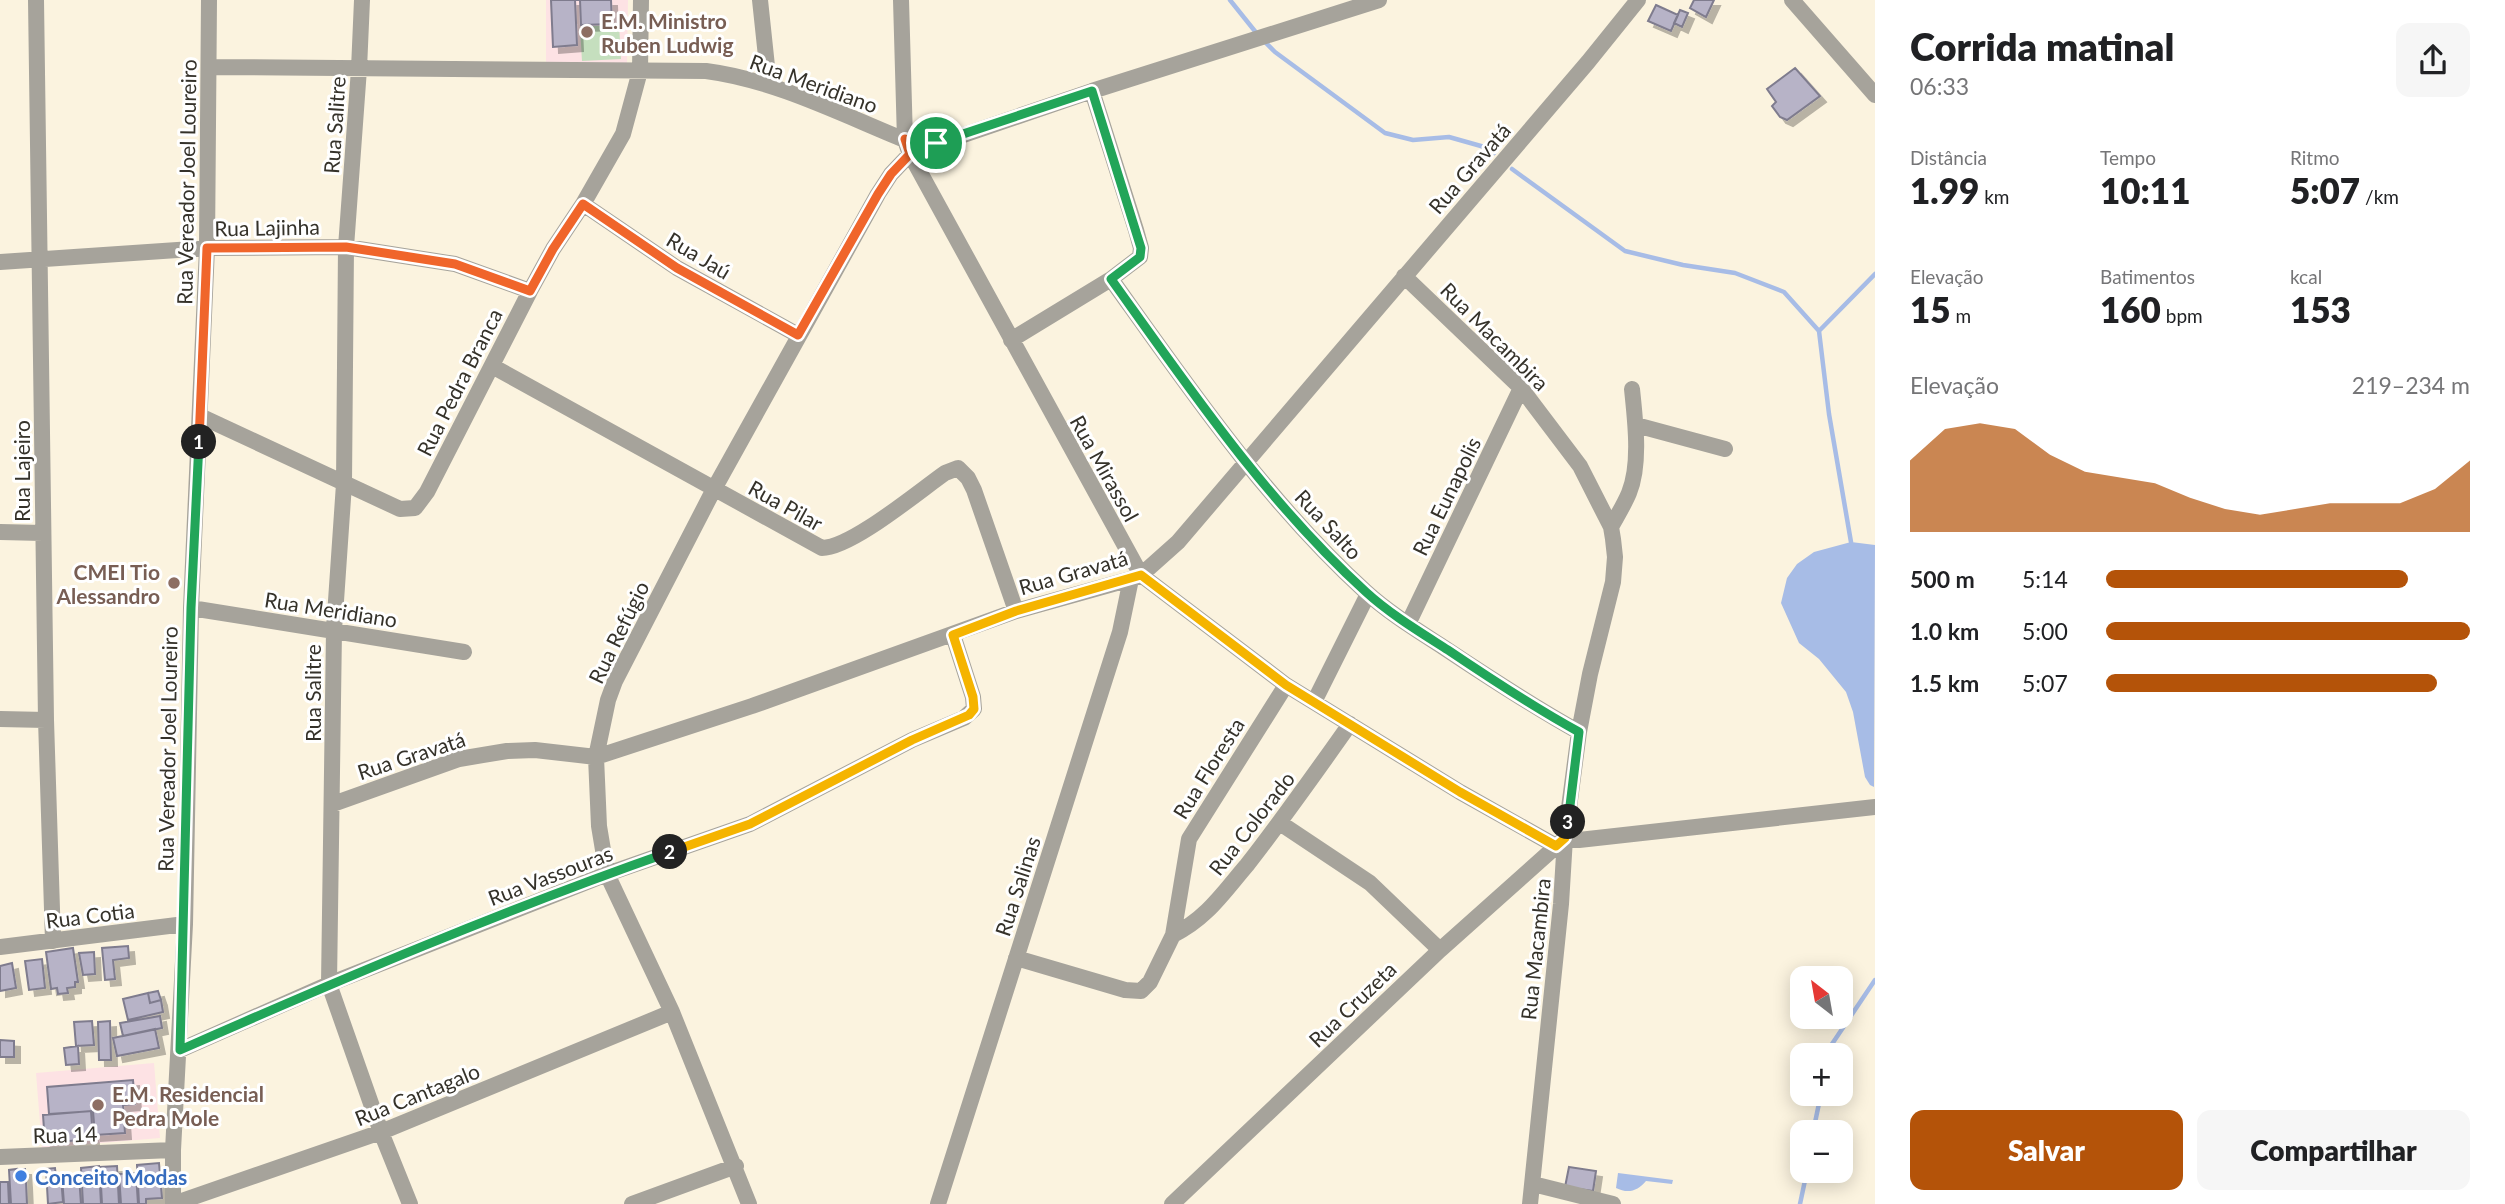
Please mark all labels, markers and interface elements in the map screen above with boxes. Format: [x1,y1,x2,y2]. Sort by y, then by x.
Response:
place label: E.M. Ministro Ruben Ludwig [601,8,734,57]
text: Corrida matinal [1910,23,2174,69]
button: share [2396,23,2470,97]
marker: E.M. Ministro Ruben Ludwig [579,24,595,40]
street label: Rua Meridiano [747,48,881,118]
street label: Rua Vereador Joel Loureiro [171,59,201,305]
text: 06:33 [1910,72,1969,100]
street label: Rua Salitre [318,75,350,175]
pin [906,113,966,173]
street label: Rua Gravatá [1423,118,1515,218]
icon: arrive [917,124,955,162]
text: Distância [1910,146,1987,169]
text: Tempo [2100,146,2156,169]
text: Ritmo [2290,146,2340,169]
text: 1.99 [1910,169,1979,211]
text: 10:11 [2100,169,2190,211]
text: 5:07 [2290,169,2360,211]
text: km [1979,185,2009,208]
text: /km [2360,185,2399,208]
street label: Rua Lajinha [214,214,320,240]
street label: Rua Jaú [662,226,736,284]
text: Elevação [1910,265,1984,288]
text: Batimentos [2100,265,2195,288]
text: kcal [2290,265,2322,288]
street label: Rua Macambira [1436,277,1554,395]
text: 15 [1910,288,1951,330]
text: 160 [2100,288,2161,330]
text: 153 [2290,288,2351,330]
street label: Rua Pedra Branca [411,304,507,460]
text: m [1951,304,1971,327]
text: bpm [2161,304,2203,327]
text: Elevação [1910,371,1999,399]
text: 219–234 m [2352,371,2470,399]
street label: Rua Mirassol [1066,411,1144,525]
street label: Rua Lajeiro [9,420,34,522]
pin: 1 [182,424,216,460]
text: 1 [193,430,204,453]
street label: Rua Eunapolis [1407,433,1485,559]
street label: Rua Pilar [745,474,828,536]
street label: Rua Salto [1290,484,1368,564]
street label: Rua Gravatá [1016,545,1130,599]
place label: CMEI Tio Alessandro [56,559,160,608]
text: 500 m [1910,565,1975,593]
text: 5:14 [2022,565,2068,593]
marker: CMEI Tio Alessandro [166,575,182,591]
street label: Rua Refúgio [583,577,654,687]
street label: Rua Meridiano [263,586,399,632]
text: 1.0 km [1910,617,1979,645]
text: 5:00 [2022,617,2068,645]
street label: Rua Vereador Joel Loureiro [152,626,182,872]
street label: Rua Salitre [300,644,325,742]
text: 1.5 km [1910,669,1979,697]
text: 5:07 [2022,669,2068,697]
street label: Rua Floresta [1167,713,1249,823]
street label: Rua Gravatá [354,726,468,784]
street label: Rua Colorado [1203,766,1299,880]
pin: 3 [1550,804,1586,840]
text: 3 [1562,810,1573,833]
street label: Rua Salinas [989,833,1045,939]
pin: 2 [652,834,688,870]
street label: Rua Vassouras [484,840,616,910]
text: 2 [664,840,675,863]
street label: Rua Macambira [1515,877,1555,1021]
street label: Rua Cotia [44,897,136,933]
street label: Rua Cruzeta [1303,956,1401,1052]
north arrow [1790,966,1853,1029]
map controls [1790,966,1853,1183]
button: + [1790,1043,1853,1106]
street label: Rua Cantagalo [351,1058,483,1130]
place label: E.M. Residencial Pedra Mole [112,1081,264,1130]
marker: E.M. Residencial Pedra Mole [90,1097,106,1113]
button: Salvar [1910,1110,2183,1190]
button: Compartilhar [2197,1110,2470,1190]
street label: Rua 14 [32,1120,98,1148]
button: − [1790,1120,1853,1183]
place label: Conceito Modas [35,1164,187,1189]
marker: Conceito Modas [13,1168,29,1184]

